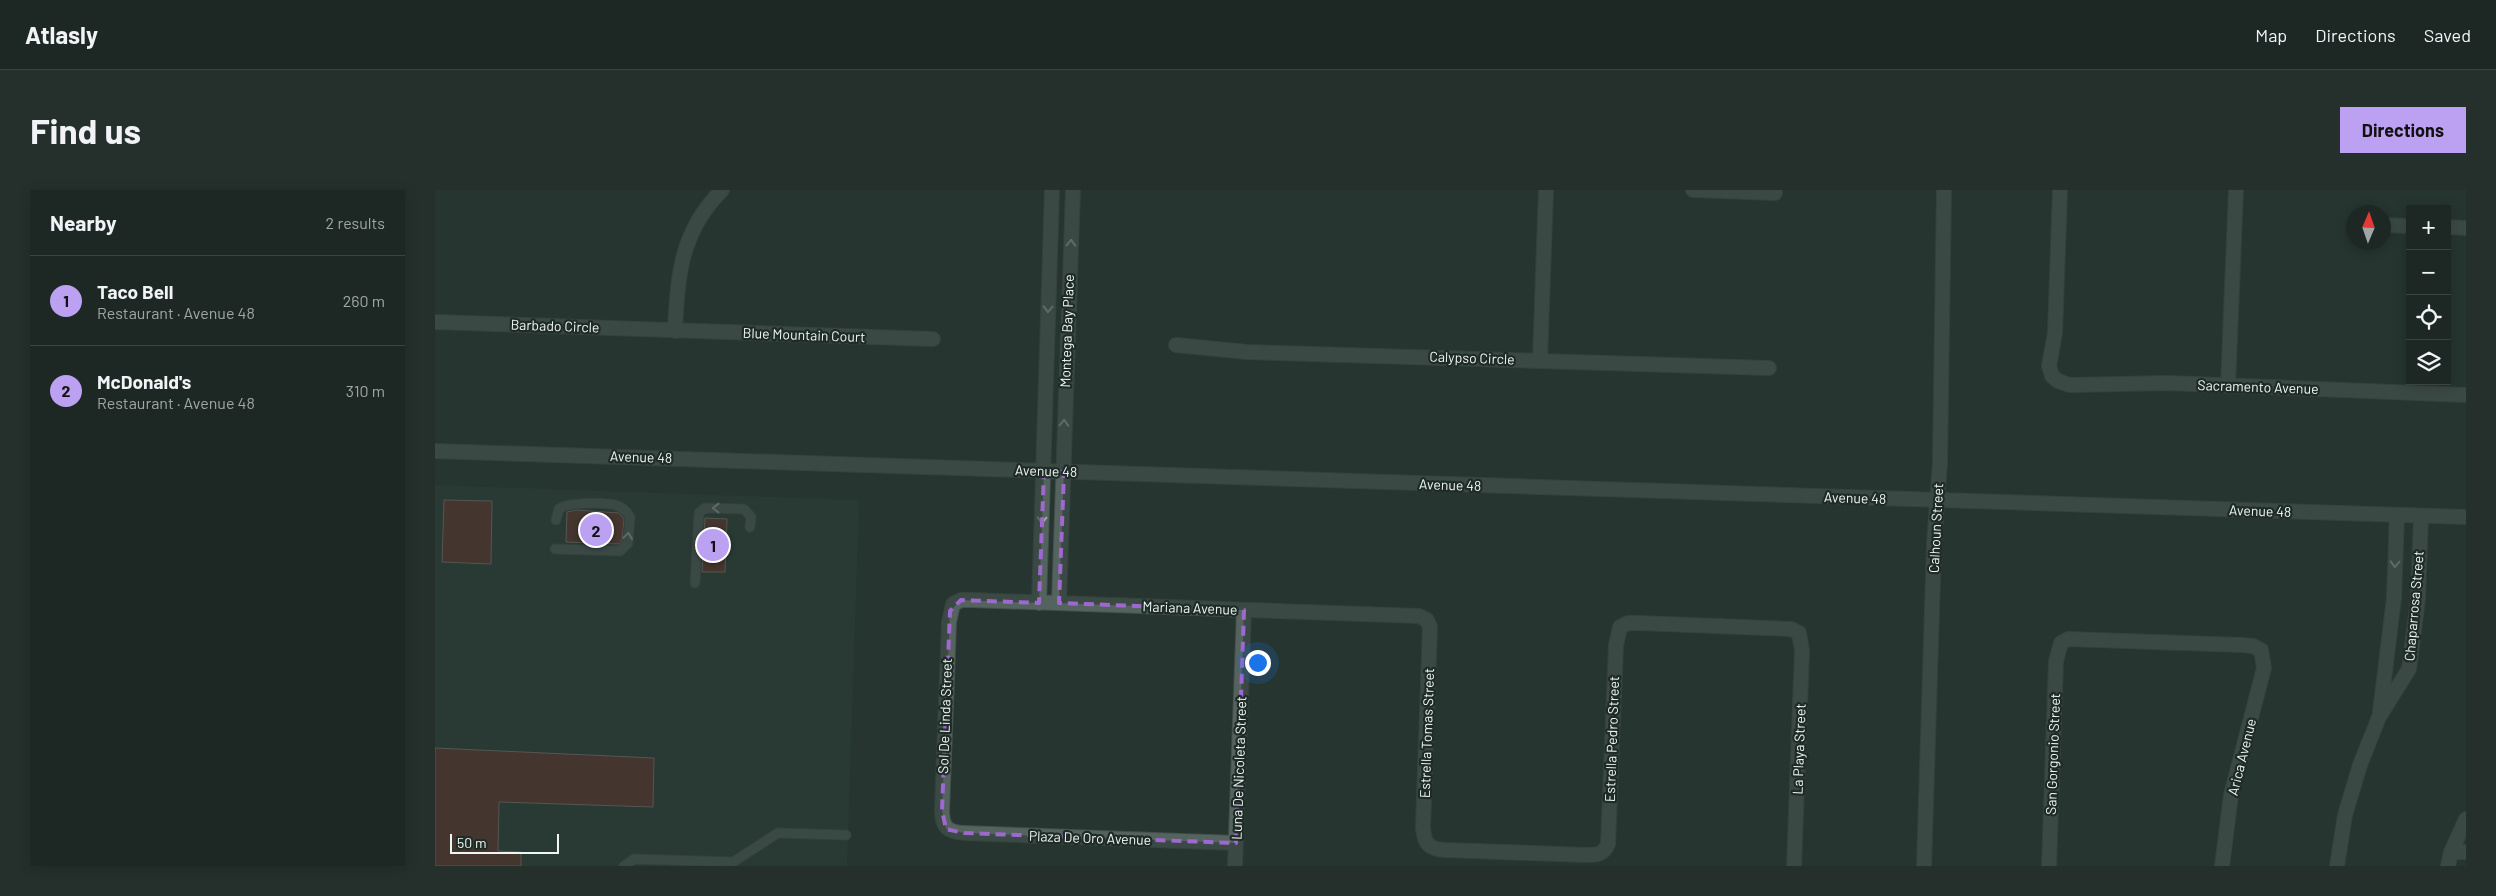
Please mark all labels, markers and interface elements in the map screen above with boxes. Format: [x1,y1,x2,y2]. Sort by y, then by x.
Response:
text: Atlasly [25,20,98,49]
text: Map [2255,24,2287,46]
text: Directions [2315,24,2396,46]
text: Saved [2424,24,2471,46]
button: Directions [2340,107,2466,153]
text: Find us [30,109,141,151]
north arrow [2346,205,2391,250]
map controls [2406,205,2451,385]
button: + [2406,205,2451,250]
text: Nearby [50,210,116,235]
text: 2 results [326,213,385,232]
one-way arrow [1065,239,1076,247]
button: − [2406,250,2451,295]
street label: Montega Bay Place [1056,274,1077,388]
text: Taco Bell [97,280,173,303]
text: 1 [63,291,69,310]
text: 260 m [343,291,385,310]
button: locate [2406,295,2451,340]
text: Restaurant · Avenue 48 [97,303,255,322]
one-way arrow [1043,305,1053,313]
street label: Barbado Circle [510,315,600,336]
street label: Blue Mountain Court [742,324,866,345]
button: layers [2406,340,2451,385]
street label: Calypso Circle [1429,348,1515,367]
text: McDonald's [97,370,191,393]
street label: Sacramento Avenue [2197,376,2319,397]
text: 2 [62,381,70,400]
text: 310 m [346,381,385,400]
text: Restaurant · Avenue 48 [97,393,255,412]
one-way arrow [1059,419,1069,426]
street label: Avenue 48 [610,447,672,466]
street label: Avenue 48 [1015,461,1077,480]
street label: Avenue 48 [1419,475,1481,494]
street label: Calhoun Street [1925,483,1946,573]
street label: Avenue 48 [1824,488,1886,507]
street label: Avenue 48 [2229,501,2291,520]
one-way arrow [712,503,720,514]
pin: 2 [580,511,612,549]
one-way arrow [1037,516,1048,524]
pin: 1 [697,526,729,564]
one-way arrow [623,532,633,541]
street label: Chaparrosa Street [2400,550,2427,662]
one-way arrow [2390,560,2401,568]
street label: Mariana Avenue [1142,597,1238,618]
your location [1245,650,1271,676]
street label: Sol De Linda Street [934,658,955,774]
street label: Estrella Tomas Street [1416,668,1437,798]
street label: Estrella Pedro Street [1601,676,1622,802]
street label: San Gorgonio Street [2042,693,2063,815]
street label: Luna De Nicoleta Street [1227,696,1250,840]
street label: La Playa Street [1788,703,1809,795]
street label: Arica Avenue [2224,717,2259,797]
street label: Plaza De Oro Avenue [1029,827,1151,848]
scale bar [450,831,559,854]
text: 50 m [457,834,486,851]

